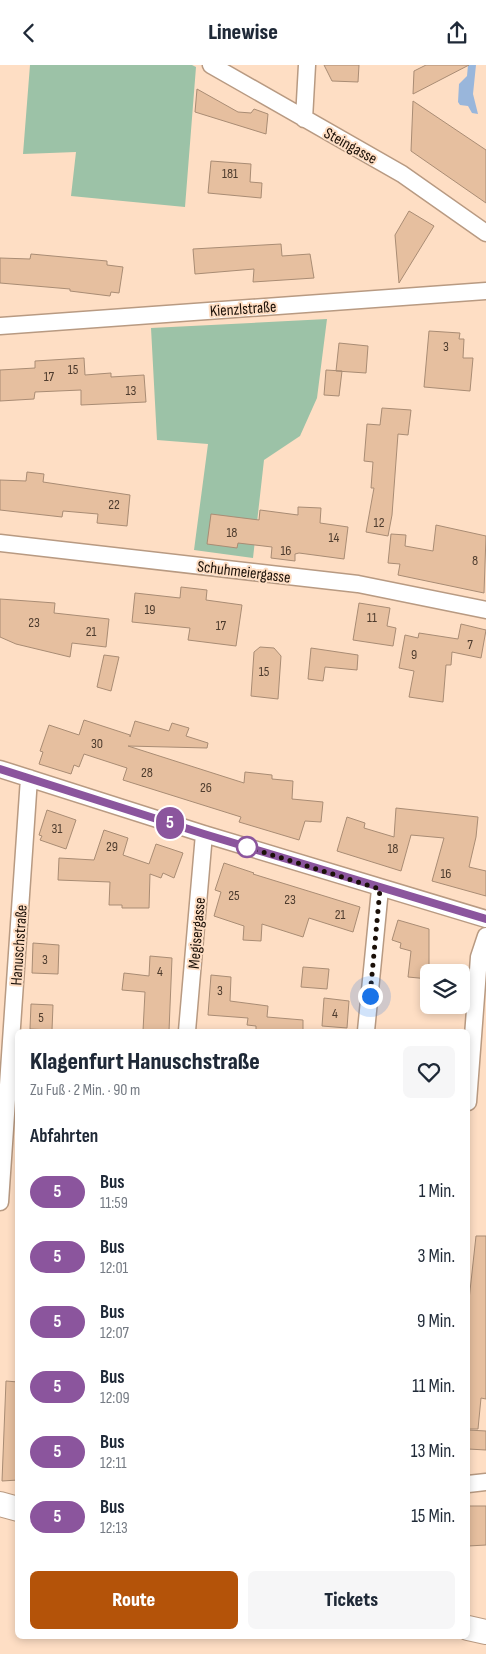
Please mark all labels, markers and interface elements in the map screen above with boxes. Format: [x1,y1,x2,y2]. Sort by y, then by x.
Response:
icon: back [15,19,43,47]
text: Linewise [208,19,278,46]
icon: share [443,19,471,47]
street label: Steingasse [320,124,380,169]
house number: 181 [222,165,238,182]
street label: Kienzlstraße [209,298,277,321]
house number: 3 [443,338,449,355]
house number: 15 [68,361,79,378]
house number: 17 [44,368,55,385]
house number: 13 [126,382,137,399]
house number: 22 [108,496,120,513]
house number: 12 [374,514,385,531]
house number: 18 [226,524,238,541]
house number: 14 [329,529,340,546]
house number: 16 [280,542,292,559]
house number: 8 [472,552,478,569]
street label: Schuhmeiergasse [196,557,292,588]
house number: 19 [144,601,156,618]
house number: 11 [367,609,377,626]
house number: 23 [28,614,40,631]
house number: 17 [216,617,227,634]
house number: 21 [86,623,96,640]
house number: 7 [467,636,473,653]
house number: 9 [411,646,417,663]
house number: 15 [259,663,270,680]
house number: 30 [91,735,103,752]
house number: 28 [141,764,153,781]
house number: 26 [200,779,212,796]
line badge: 5 [154,807,186,839]
text: 5 [166,812,174,833]
house number: 31 [52,820,62,837]
unlabelled marker [236,836,258,858]
house number: 29 [106,838,118,855]
house number: 18 [387,840,399,857]
house number: 16 [440,865,452,882]
house number: 25 [228,887,240,904]
house number: 23 [284,891,296,908]
street label: Megisergasse [185,897,210,970]
street label: Hanuschstraße [7,904,32,986]
house number: 21 [335,906,345,923]
house number: 3 [42,951,48,968]
house number: 4 [157,963,163,980]
map controls [420,964,470,1014]
button: layers [420,964,470,1014]
house number: 3 [217,982,223,999]
your location [358,984,383,1009]
house number: 4 [332,1005,338,1022]
house number: 5 [38,1009,44,1026]
button: heart [403,1046,455,1098]
text: Klagenfurt Hanuschstraße [30,1047,260,1076]
text: Zu Fuß · 2 Min. · 90 m [30,1081,140,1100]
text: Abfahrten [30,1125,98,1148]
text: Bus [100,1171,125,1194]
text: 1 Min. [419,1180,455,1203]
text: 5 [54,1181,61,1202]
text: 11:59 [100,1194,128,1213]
text: Bus [100,1236,125,1259]
text: 3 Min. [417,1245,455,1268]
text: 5 [54,1246,61,1267]
text: 12:01 [100,1259,128,1278]
text: Bus [100,1301,125,1324]
text: 9 Min. [417,1310,455,1333]
text: 5 [54,1311,61,1332]
text: 12:07 [100,1324,129,1343]
text: Bus [100,1366,125,1389]
text: 11 Min. [412,1375,455,1398]
text: 5 [54,1376,61,1397]
text: 12:09 [100,1389,130,1408]
text: Bus [100,1431,125,1454]
text: 13 Min. [411,1440,455,1463]
text: 5 [54,1441,61,1462]
text: 12:11 [100,1454,127,1473]
text: Bus [100,1496,125,1519]
text: 15 Min. [411,1505,455,1528]
text: 5 [54,1506,61,1527]
text: 12:13 [100,1519,128,1538]
button: Route [30,1571,238,1629]
button: Tickets [248,1571,455,1629]

